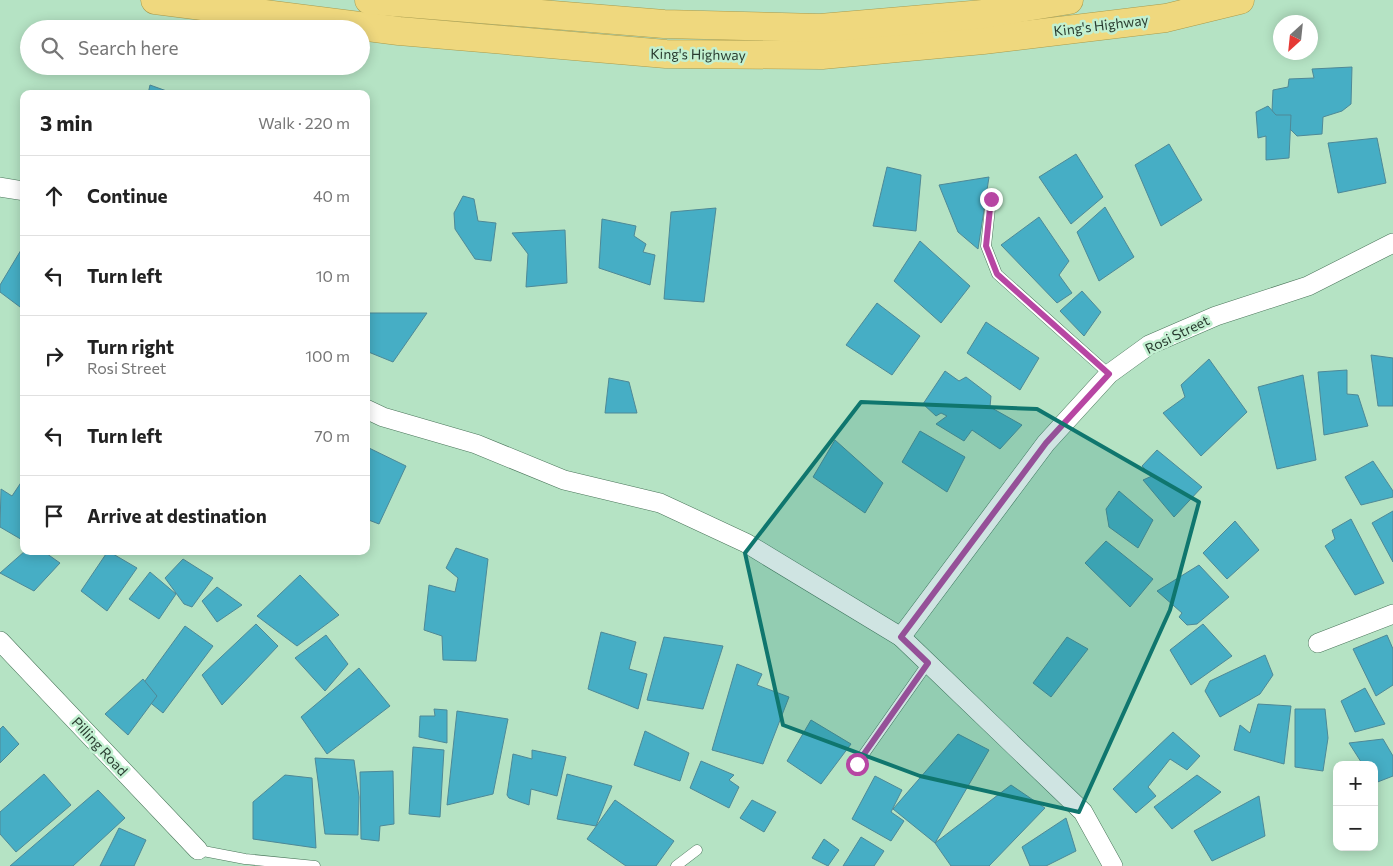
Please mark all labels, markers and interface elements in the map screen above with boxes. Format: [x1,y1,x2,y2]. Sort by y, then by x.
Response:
street label: King's Highway [1053,11,1149,39]
north arrow [1273,15,1318,60]
search box [20,20,370,75]
icon: search [38,34,66,62]
text: Search here [78,36,178,59]
street label: King's Highway [650,45,746,63]
text: 3 min [40,110,93,135]
text: Walk · 220 m [258,113,350,132]
icon: ahead [40,182,68,210]
text: Continue [87,184,167,207]
text: 40 m [313,186,350,205]
route end [980,188,1003,211]
icon: left [40,262,68,290]
text: Turn left [87,264,162,287]
text: 10 m [316,266,350,285]
street label: Rosi Street [1142,311,1212,357]
text: Turn right [87,335,174,358]
icon: right [40,342,68,370]
text: 100 m [305,346,350,365]
text: Rosi Street [87,358,166,377]
icon: left [40,422,68,450]
text: Turn left [87,424,162,447]
text: 70 m [314,426,350,445]
icon: arrive [40,502,68,530]
text: Arrive at destination [87,504,267,527]
street label: Pilling Road [69,713,131,779]
route start [846,753,869,776]
map controls [1333,761,1378,851]
button: + [1333,761,1378,806]
button: − [1333,806,1378,851]

